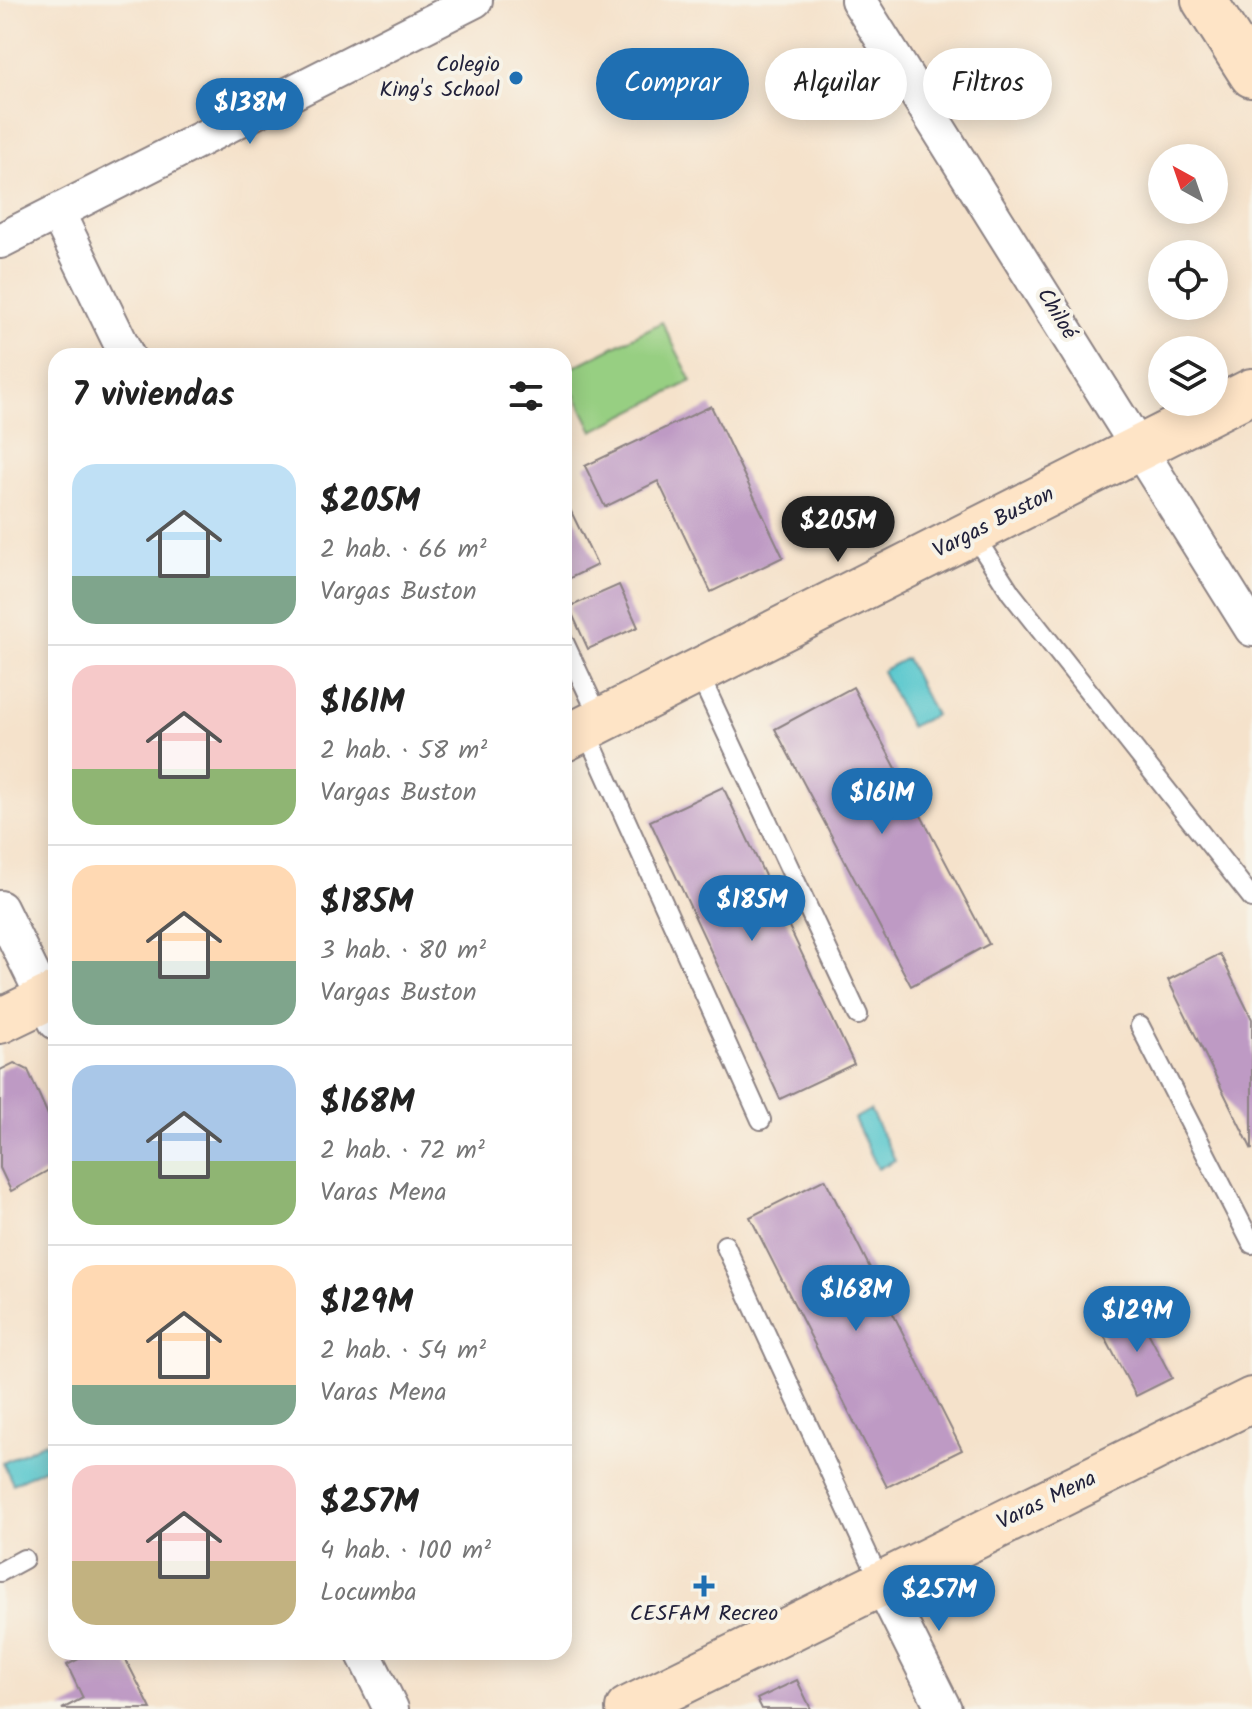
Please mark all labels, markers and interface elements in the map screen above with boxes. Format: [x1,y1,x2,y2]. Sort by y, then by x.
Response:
place label: Colegio King's School [380,48,501,108]
chip: Comprar [596,48,749,120]
chip: Alquilar [765,48,907,120]
chip: Filtros [923,48,1052,120]
marker: Colegio King's School [507,69,525,87]
pin: $138M [194,78,306,146]
text: $138M [214,83,286,125]
north arrow [1148,144,1228,224]
map controls [1148,144,1228,416]
button: locate [1148,240,1228,320]
street label: Chiloé [1027,281,1086,348]
button: layers [1148,336,1228,416]
text: 7 viviendas [72,369,235,423]
icon: filters [504,374,548,418]
text: $205M [320,475,420,529]
street label: Vargas Buston [927,477,1061,569]
icon: home [136,496,232,592]
pin: $205M [782,496,894,564]
text: $205M [800,501,876,543]
text: 2 hab. · 66 m² [320,529,487,571]
text: Vargas Buston [320,571,477,613]
text: $161M [320,676,405,730]
icon: home [136,697,232,793]
text: 2 hab. · 58 m² [320,730,487,772]
pin: $161M [826,768,938,836]
text: Vargas Buston [320,772,477,814]
text: $161M [850,773,914,815]
pin: $185M [696,875,808,943]
text: $185M [320,876,413,930]
text: $185M [716,880,788,922]
icon: home [136,897,232,993]
text: 3 hab. · 80 m² [320,930,486,972]
text: Vargas Buston [320,972,477,1014]
text: $168M [320,1076,415,1130]
icon: home [136,1097,232,1193]
text: 2 hab. · 72 m² [320,1130,485,1172]
text: Varas Mena [320,1172,447,1214]
pin: $168M [800,1265,912,1333]
text: $168M [820,1270,892,1312]
text: $129M [320,1276,413,1330]
pin: $129M [1081,1286,1193,1354]
text: $129M [1101,1291,1173,1333]
icon: home [136,1297,232,1393]
text: 2 hab. · 54 m² [320,1330,486,1372]
text: Varas Mena [320,1372,447,1414]
street label: Varas Mena [991,1462,1103,1540]
text: $257M [320,1476,419,1530]
icon: home [136,1497,232,1593]
text: 4 hab. · 100 m² [320,1530,491,1572]
pin: $257M [883,1565,995,1633]
text: $257M [901,1570,977,1612]
text: Locumba [320,1572,417,1614]
marker: CESFAM Recreo [693,1575,715,1597]
place label: CESFAM Recreo [630,1597,778,1632]

